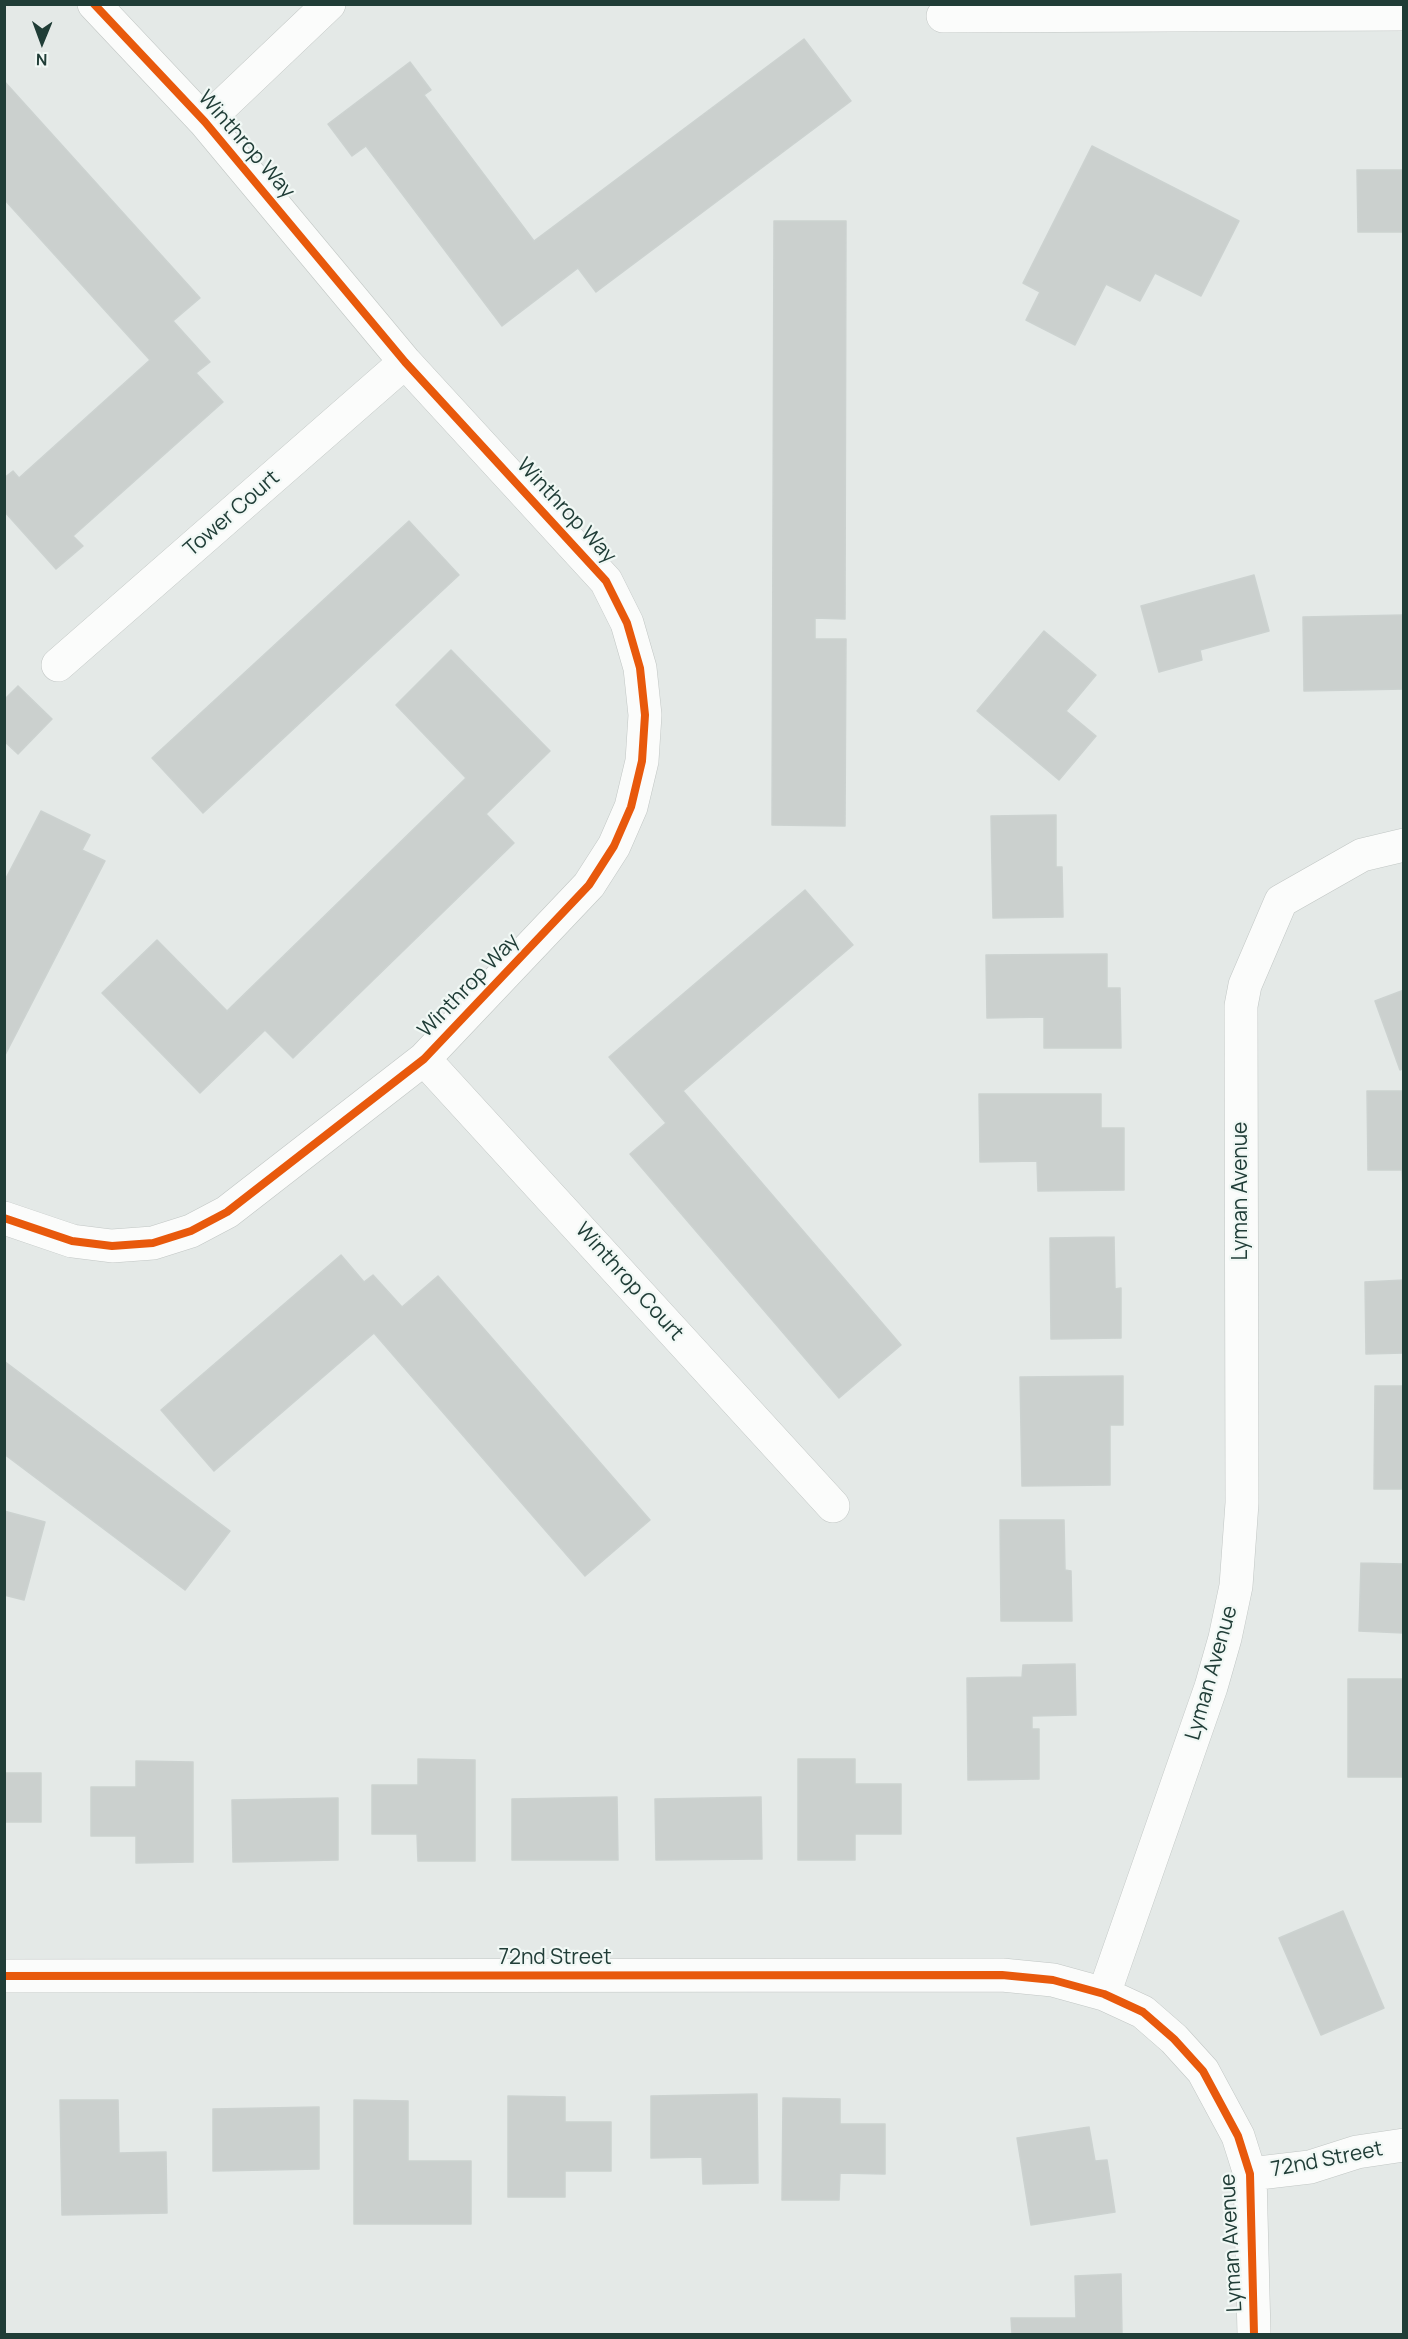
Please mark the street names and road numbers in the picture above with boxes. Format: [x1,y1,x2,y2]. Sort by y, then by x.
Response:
street label: Winthrop Way [192,86,300,204]
street label: Winthrop Way [511,453,621,569]
street label: Tower Court [179,466,285,562]
street label: Winthrop Way [413,929,525,1043]
street label: Lyman Avenue [1228,1122,1254,1260]
street label: Winthrop Court [570,1218,688,1346]
street label: Lyman Avenue [1181,1603,1243,1743]
street label: 72nd Street [498,1945,612,1971]
street label: 72nd Street [1269,2137,1385,2183]
street label: Lyman Avenue [1216,2173,1248,2313]

